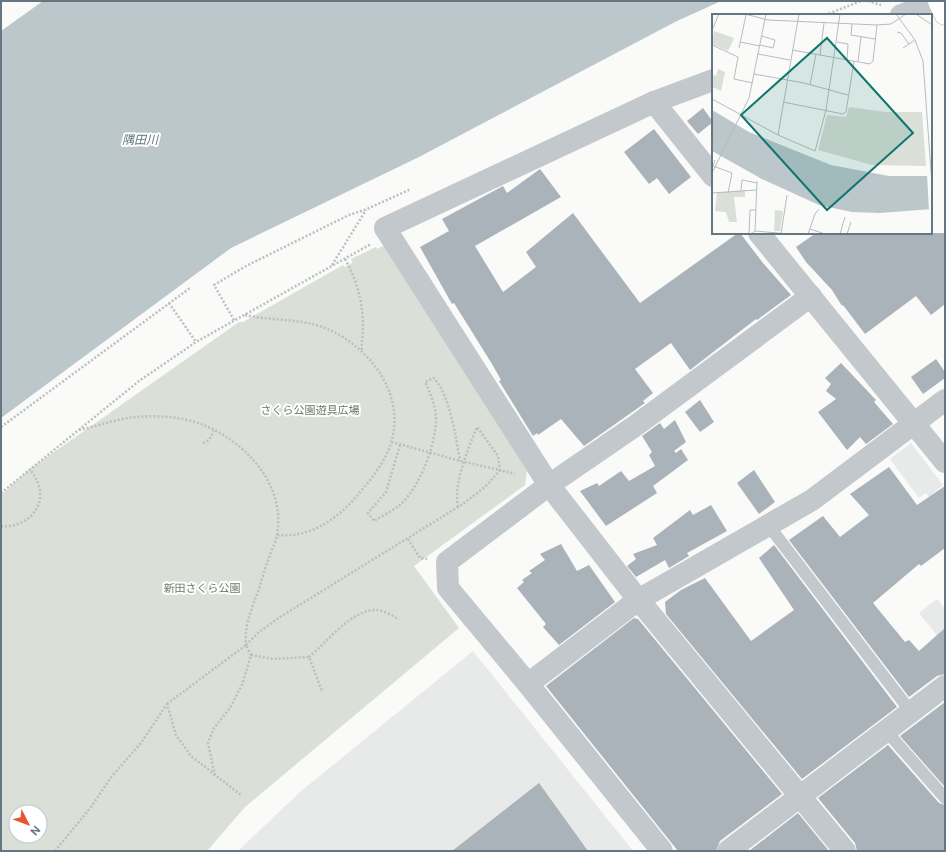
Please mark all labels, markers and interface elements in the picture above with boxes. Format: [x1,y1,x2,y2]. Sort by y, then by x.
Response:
inset map [712,14,932,234]
water label: 隅田川 [122,133,160,147]
park label: さくら公園遊具広場 [261,404,360,416]
park label: 新田さくら公園 [164,582,241,594]
north arrow [8,804,48,844]
text: N [28,823,43,838]

